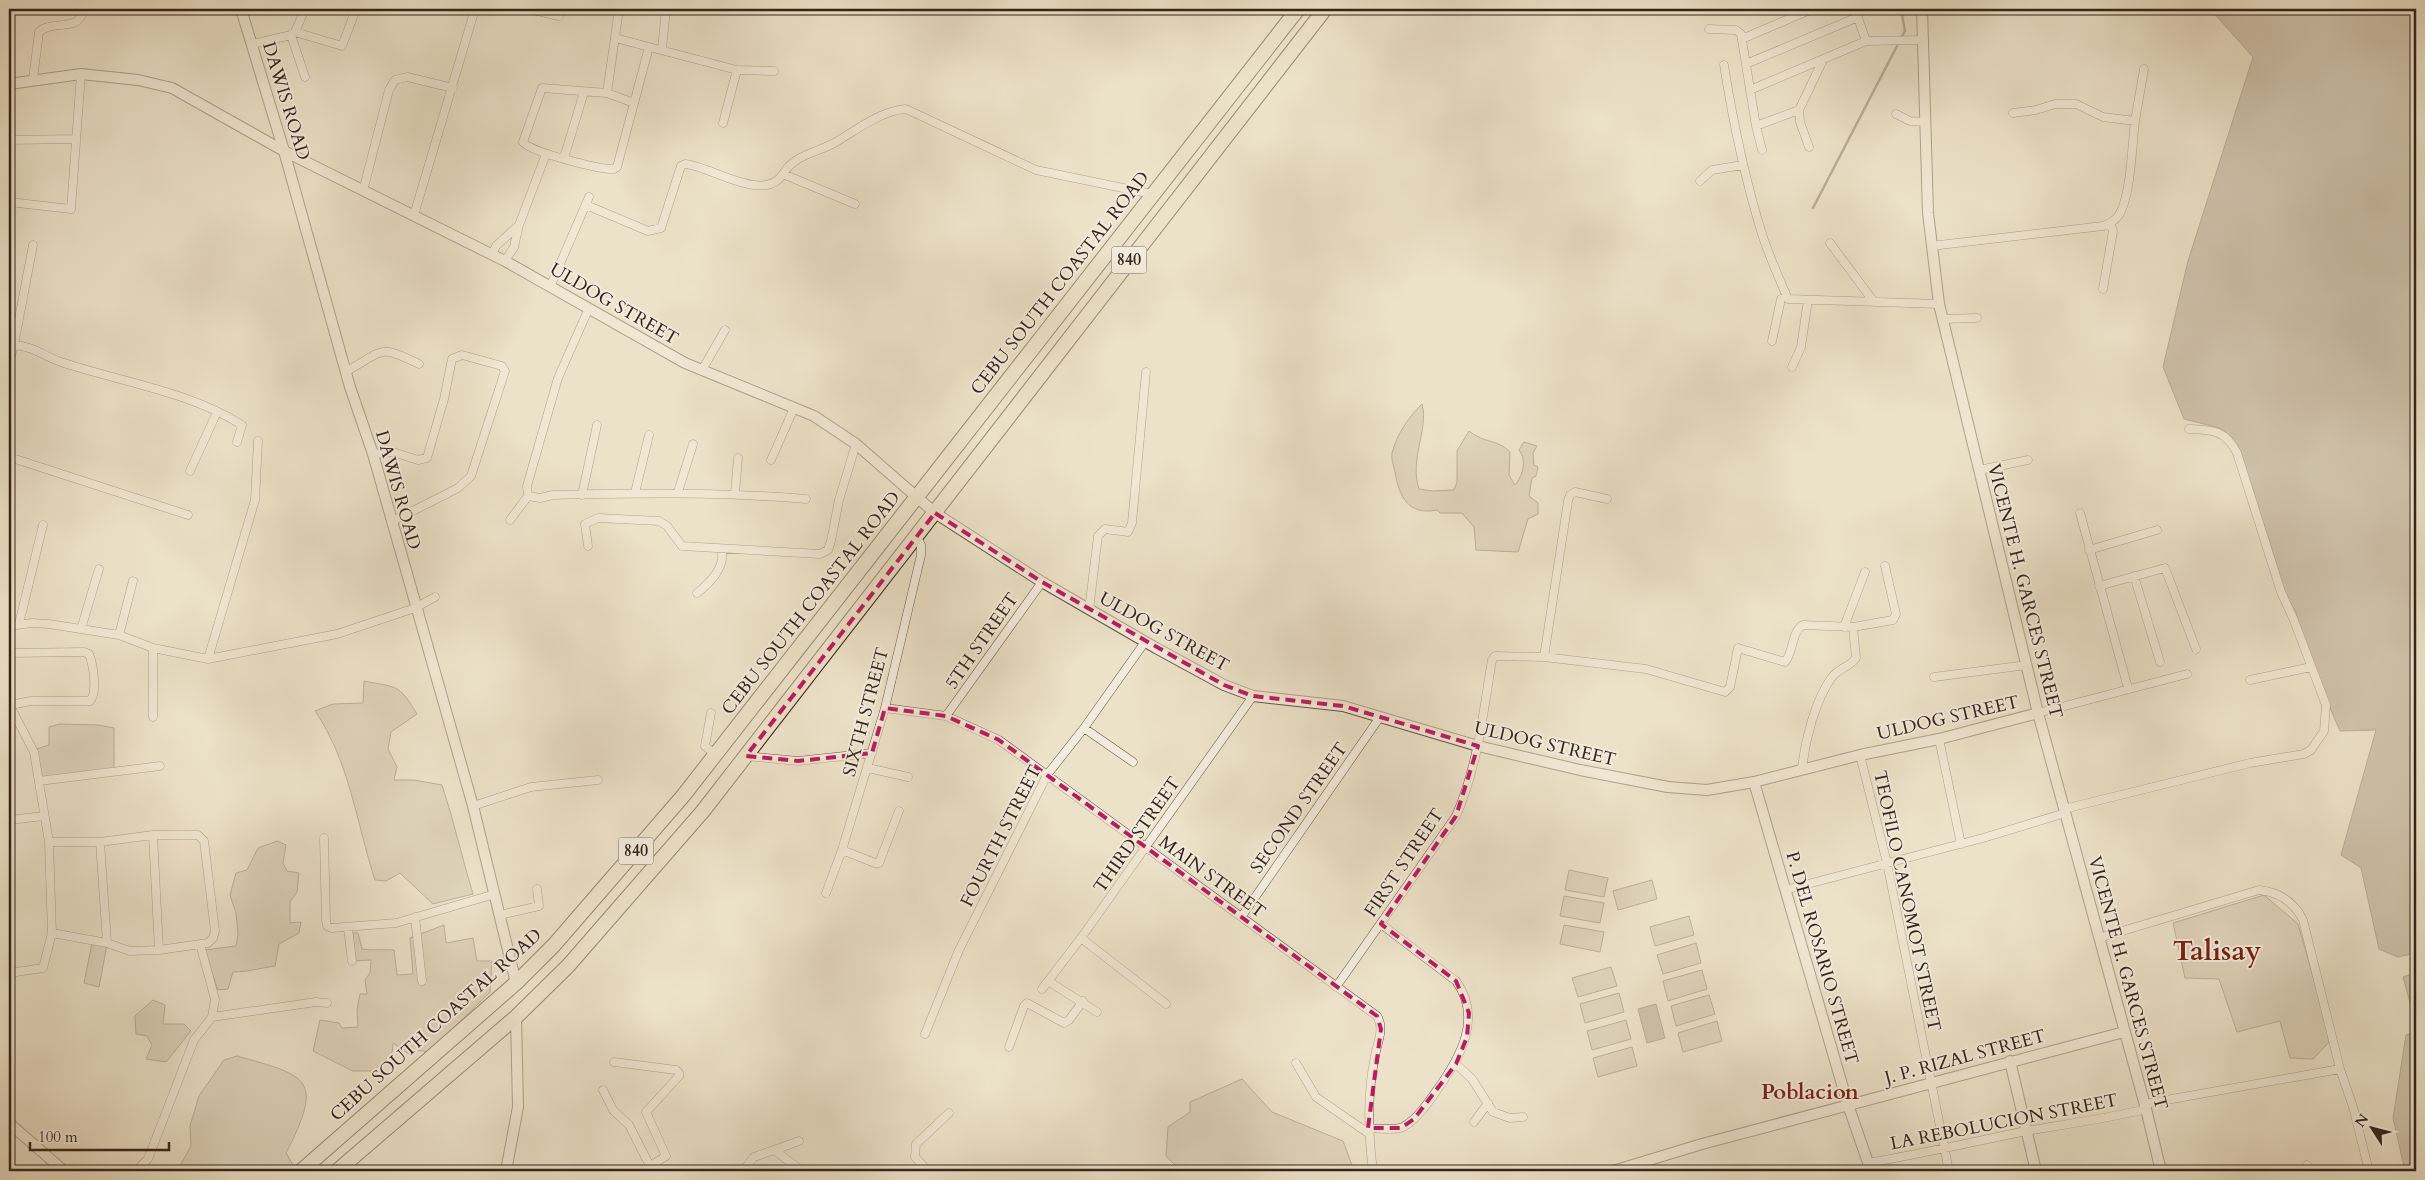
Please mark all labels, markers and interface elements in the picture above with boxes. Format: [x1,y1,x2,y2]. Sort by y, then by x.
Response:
street label: DAWIS ROAD [256,39,316,163]
street label: CEBU SOUTH COASTAL ROAD [965,166,1155,400]
road number: 840 [1112,246,1146,274]
street label: ULDOG STREET [545,257,683,351]
street label: DAWIS ROAD [369,428,427,552]
street label: VICENTE H. GARCES STREET [1981,461,2069,721]
street label: CEBU SOUTH COASTAL ROAD [716,486,906,720]
street label: ULDOG STREET [1095,586,1233,678]
street label: 5TH STREET [940,588,1024,694]
street label: SIXTH STREET [837,645,895,779]
street label: ULDOG STREET [1875,690,2021,746]
street label: ULDOG STREET [1472,716,1618,772]
street label: SECOND STREET [1244,738,1354,878]
street label: FOURTH STREET [954,761,1048,911]
street label: TEOFILO CANOMOT STREET [1867,768,1947,1034]
street label: THIRD STREET [1088,772,1186,898]
street label: FIRST STREET [1358,804,1450,922]
street label: MAIN STREET [1154,830,1270,924]
road number: 840 [618,838,654,864]
street label: P. DEL ROSARIO STREET [1780,849,1864,1067]
street label: VICENTE H. GARCES STREET [2082,853,2174,1113]
street label: CEBU SOUTH COASTAL ROAD [325,923,547,1127]
district label: Talisay [2173,932,2261,970]
street label: J. P. RIZAL STREET [1879,1023,2048,1091]
district label: Poblacion [1761,1077,1859,1107]
street label: LA REBOLUCION STREET [1888,1088,2120,1156]
north arrow [2348,1102,2398,1152]
text: N [2351,1110,2373,1131]
scale bar [30,1120,169,1152]
text: 100 m [38,1127,78,1147]

